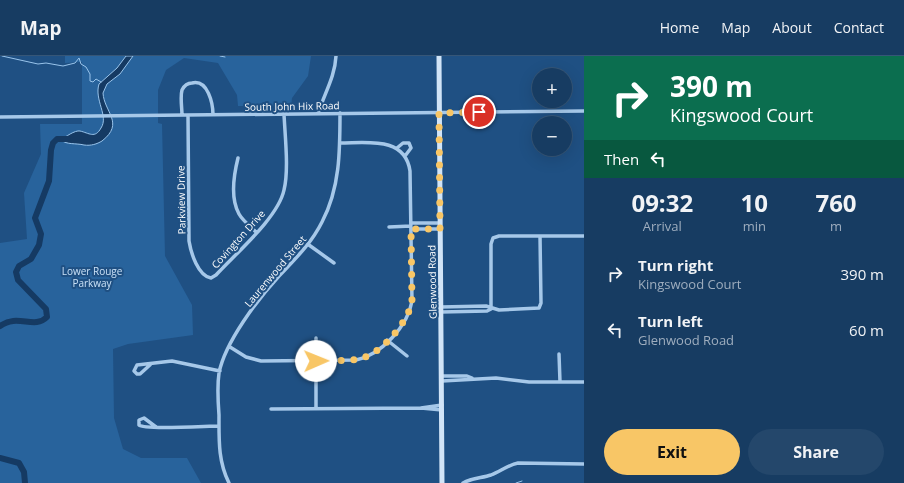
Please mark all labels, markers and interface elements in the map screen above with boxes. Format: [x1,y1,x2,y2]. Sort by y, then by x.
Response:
text: Map [20,15,61,41]
text: Home [660,18,699,37]
text: Map [721,18,750,37]
text: About [772,18,812,37]
text: Contact [834,18,884,37]
text: 390 m [670,67,753,105]
map controls [532,68,572,156]
button: + [532,68,572,108]
icon: right [604,72,656,124]
pin [462,95,496,129]
street label: South John Hix Road [244,98,340,114]
icon: arrive [468,101,490,123]
text: Kingswood Court [670,103,813,127]
button: − [532,116,572,156]
icon: left [647,148,669,170]
text: Then [604,149,639,169]
street label: Parkview Drive [173,165,189,235]
text: 09:32 [631,186,693,219]
text: 10 [741,186,768,219]
text: 760 [815,186,857,219]
street label: Covington Drive [208,206,268,271]
text: Arrival [643,217,682,235]
text: min [743,217,766,235]
text: m [830,217,842,235]
street label: Laurenwood Street [241,232,309,310]
street label: Glenwood Road [424,245,440,319]
text: Turn right [638,255,713,275]
icon: right [604,263,626,285]
park label: Lower Rouge Parkway [62,264,123,290]
text: 390 m [840,264,884,284]
text: Kingswood Court [638,275,741,293]
text: Turn left [638,311,703,331]
icon: left [604,319,626,341]
text: 60 m [849,320,884,340]
text: Glenwood Road [638,331,734,349]
position arrow [295,340,337,382]
button: Exit [604,429,740,475]
button: Share [748,429,884,475]

